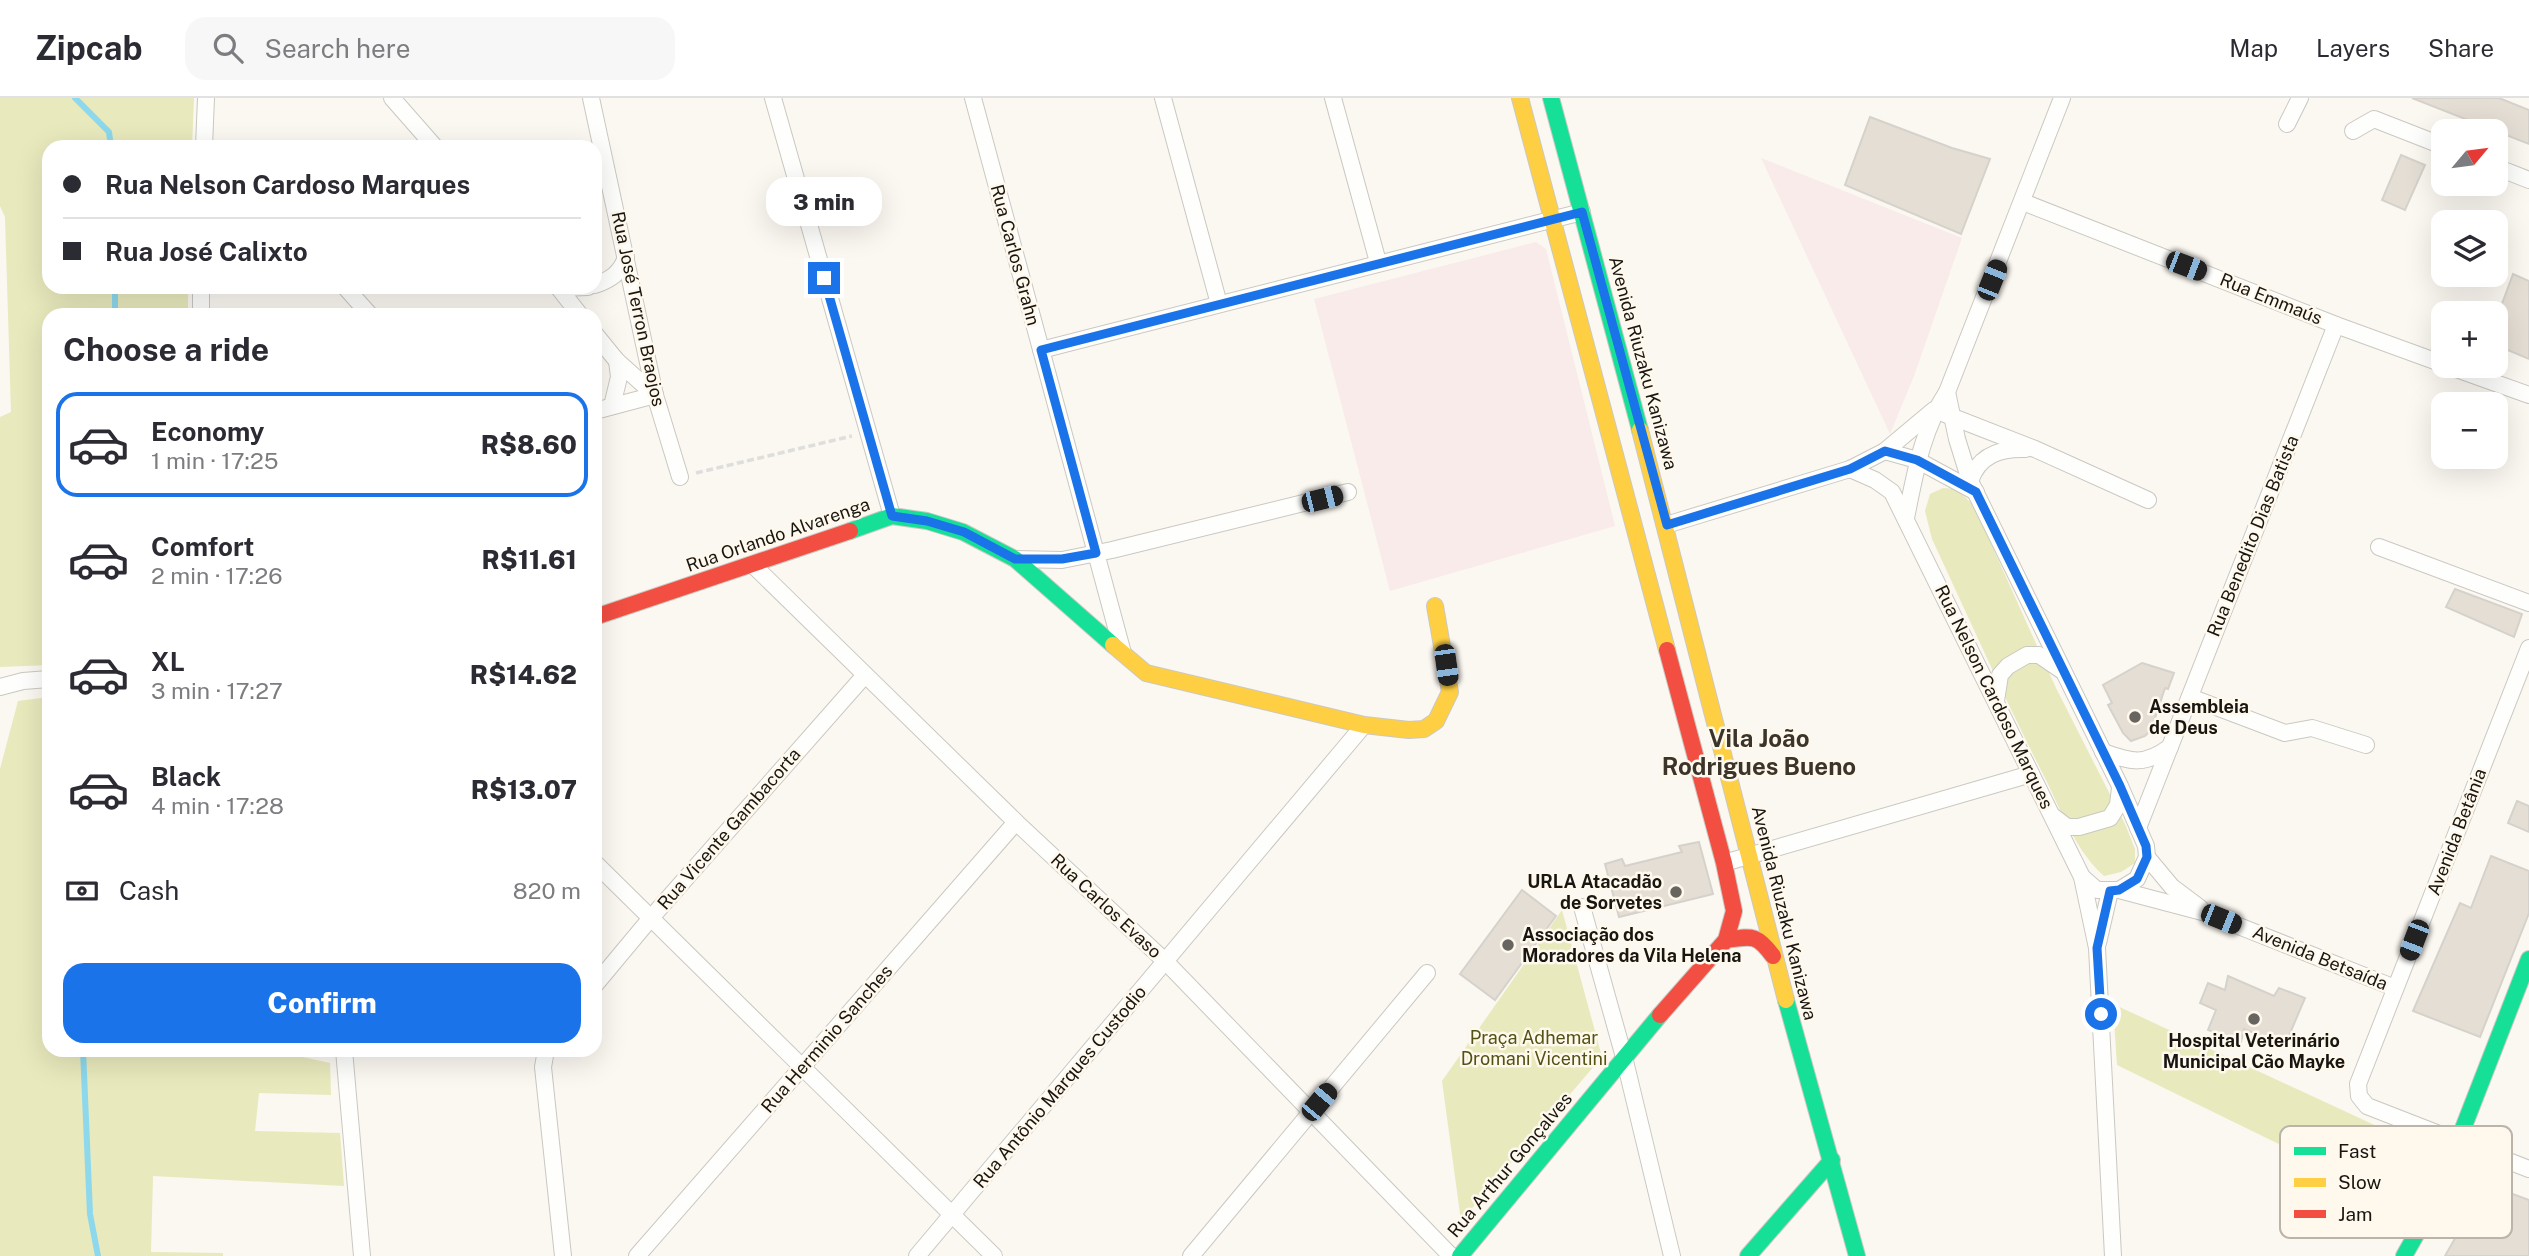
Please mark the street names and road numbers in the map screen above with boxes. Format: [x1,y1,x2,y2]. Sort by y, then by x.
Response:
street label: Rua Carlos Grahn [987,182,1044,328]
street label: Rua José Terron Braojos [608,209,669,408]
street label: Avenida Riuzaku Kanizawa [1605,254,1682,472]
street label: Rua Emmaús [2217,269,2325,329]
street label: Rua Benedito Dias Batista [2202,432,2303,640]
street label: Rua Orlando Alvarenga [683,493,872,576]
street label: Rua Nelson Cardoso Marques [1931,581,2058,812]
street label: Rua Vicente Gambacorta [653,744,804,914]
street label: Avenida Betânia [2423,765,2490,898]
street label: Avenida Riuzaku Kanizawa [1748,804,1821,1022]
street label: Rua Carlos Evaso [1047,849,1166,962]
street label: Avenida Betsaída [2250,921,2391,994]
street label: Rua Herminio Sanches [757,961,896,1117]
street label: Rua Antônio Marques Custodio [969,981,1150,1192]
street label: Rua Arthur Gonçalves [1443,1088,1576,1241]

